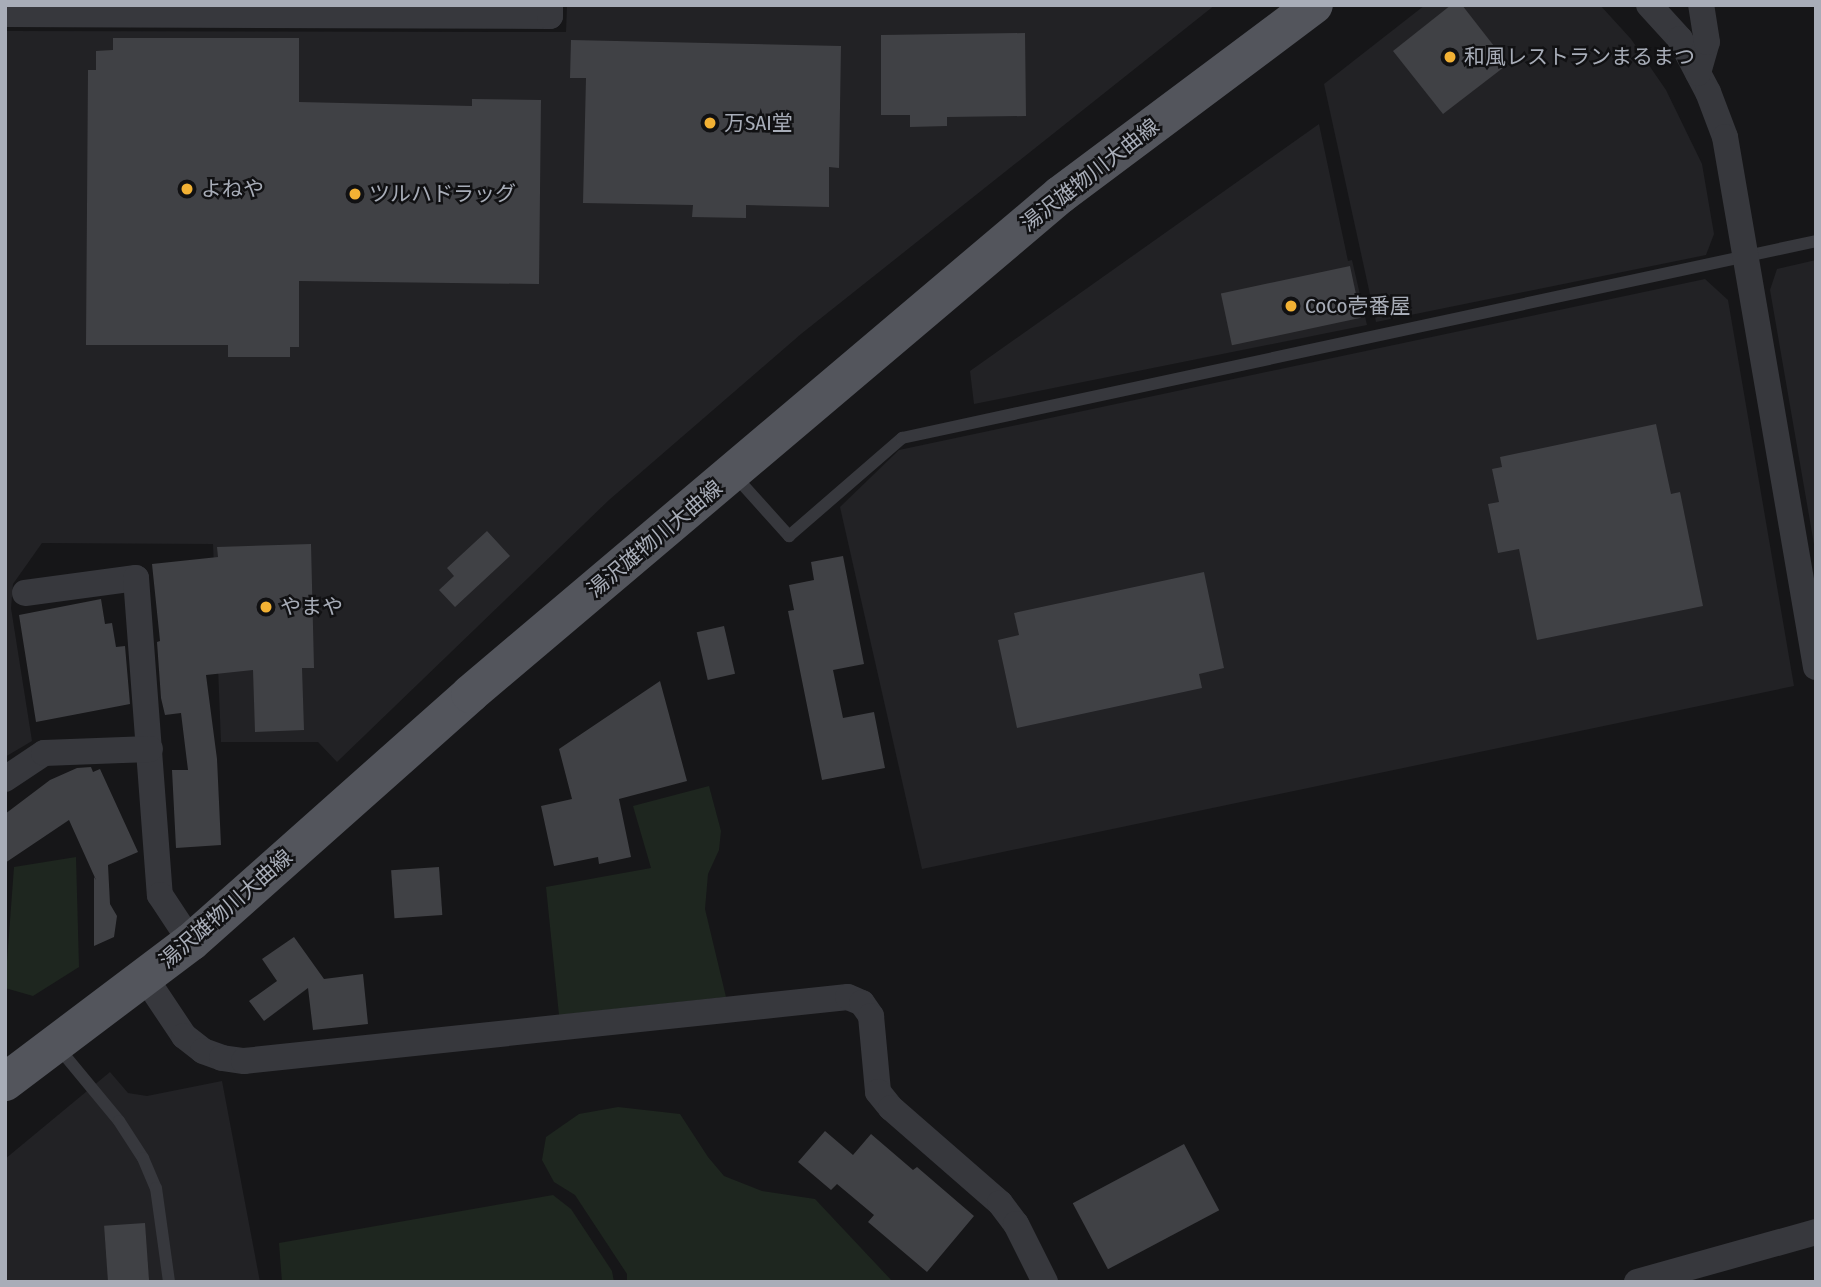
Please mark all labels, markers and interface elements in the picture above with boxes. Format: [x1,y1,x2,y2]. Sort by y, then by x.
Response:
place label: 和風レストランまるまつ [1464,44,1695,70]
marker: 和風レストランまるまつ [1442,49,1458,65]
place label: 万SAI堂 [724,110,793,136]
street label: 湯沢雄物川大曲線 [1016,113,1164,237]
marker: 万SAI堂 [702,115,718,131]
place label: よねや [201,176,264,202]
marker: よねや [179,181,195,197]
place label: ツルハドラッグ [369,181,516,207]
marker: ツルハドラッグ [347,186,363,202]
place label: CoCo壱番屋 [1305,293,1411,319]
marker: CoCo壱番屋 [1283,298,1299,314]
street label: 湯沢雄物川大曲線 [583,475,727,603]
place label: やまや [280,594,343,620]
marker: やまや [258,599,274,615]
street label: 湯沢雄物川大曲線 [154,844,298,974]

